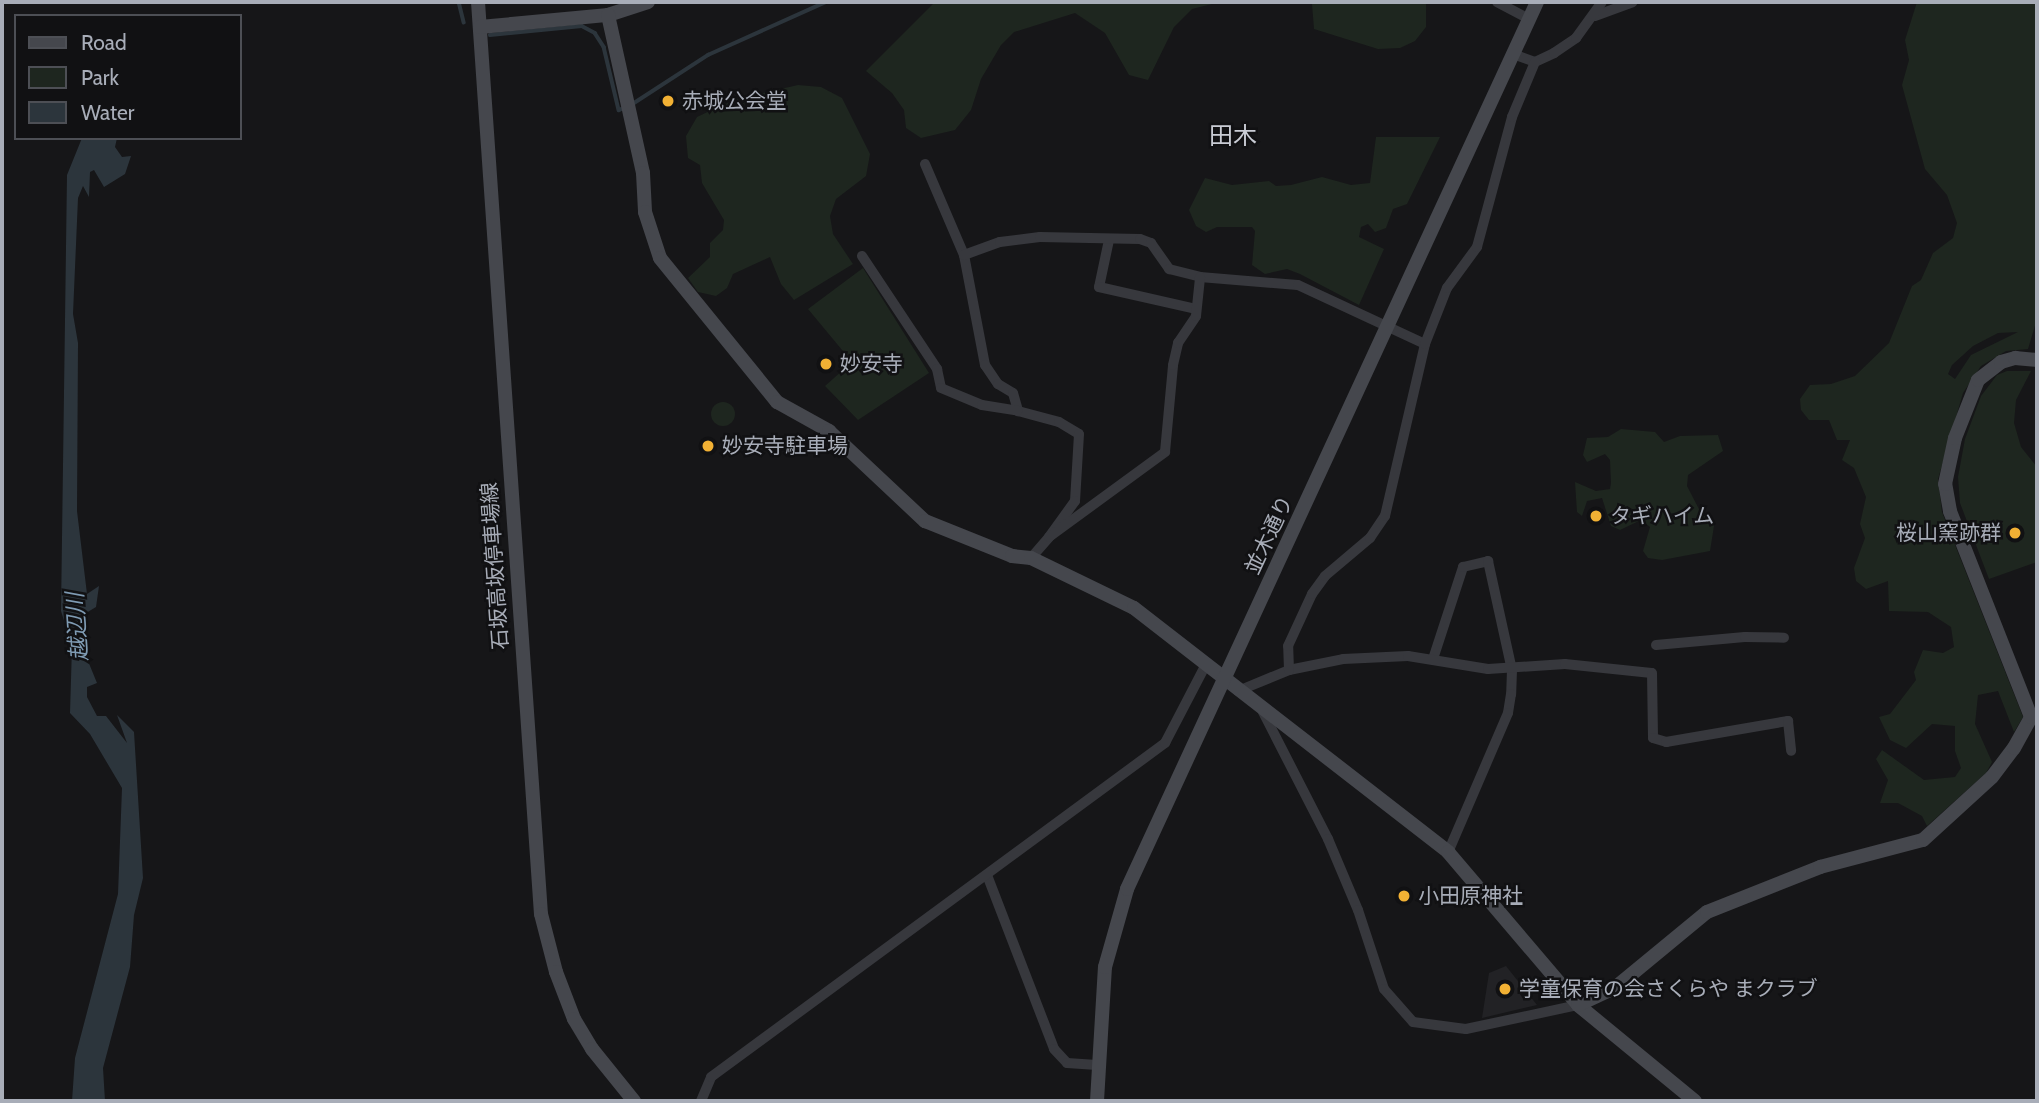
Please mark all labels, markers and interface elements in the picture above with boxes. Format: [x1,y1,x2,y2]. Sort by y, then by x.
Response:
legend [14,14,242,140]
text: Road [81,30,127,55]
text: Park [81,65,119,90]
place label: 赤城公会堂 [682,88,787,114]
marker: 赤城公会堂 [660,93,676,109]
text: Water [81,100,134,125]
district label: 田木 [1209,122,1257,150]
place label: 妙安寺 [840,351,903,377]
marker: 妙安寺 [818,356,834,372]
place label: 妙安寺駐車場 [722,433,848,459]
marker: 妙安寺駐車場 [700,438,716,454]
street label: 石坂高坂停車場線 [477,481,513,651]
street label: 並木通り [1240,492,1298,578]
place label: タギハイム [1610,503,1715,529]
marker: タギハイム [1588,508,1604,524]
place label: 桜山窯跡群 [1896,520,2001,546]
marker: 桜山窯跡群 [2007,525,2023,541]
water label: 越辺川 [61,592,93,662]
place label: 小田原神社 [1418,883,1523,909]
marker: 小田原神社 [1396,888,1412,904]
place label: 学童保育の会さくらや まクラブ [1519,976,1818,1002]
marker: 学童保育の会さくらや まクラブ [1497,981,1513,997]

